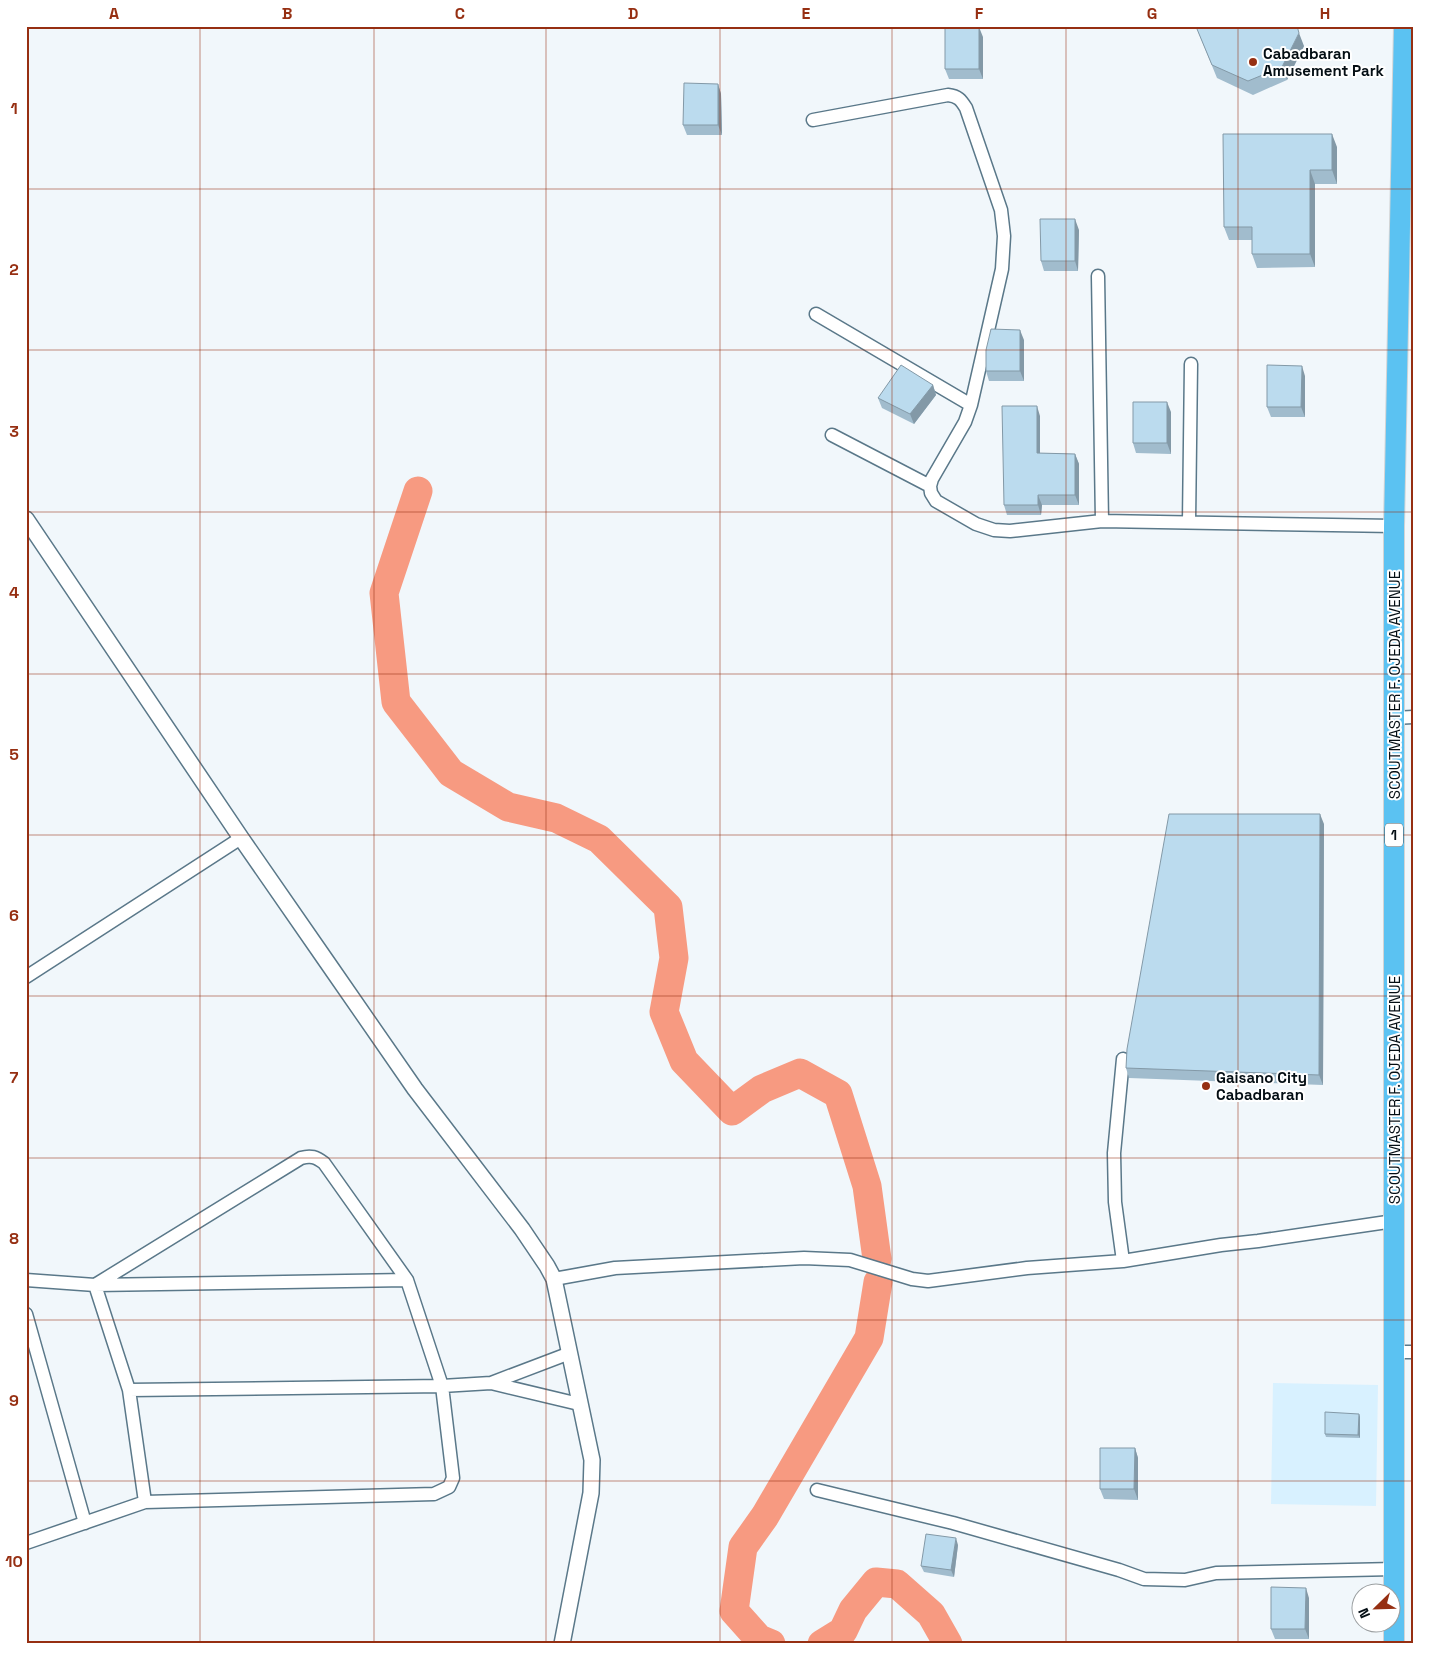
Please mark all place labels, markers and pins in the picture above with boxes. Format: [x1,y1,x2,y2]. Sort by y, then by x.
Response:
place label: Cabadbaran Amusement Park [1263,44,1385,80]
marker: Cabadbaran Amusement Park [1247,56,1259,68]
place label: Gaisano City Cabadbaran [1216,1068,1307,1104]
marker: Gaisano City Cabadbaran [1200,1080,1212,1092]

